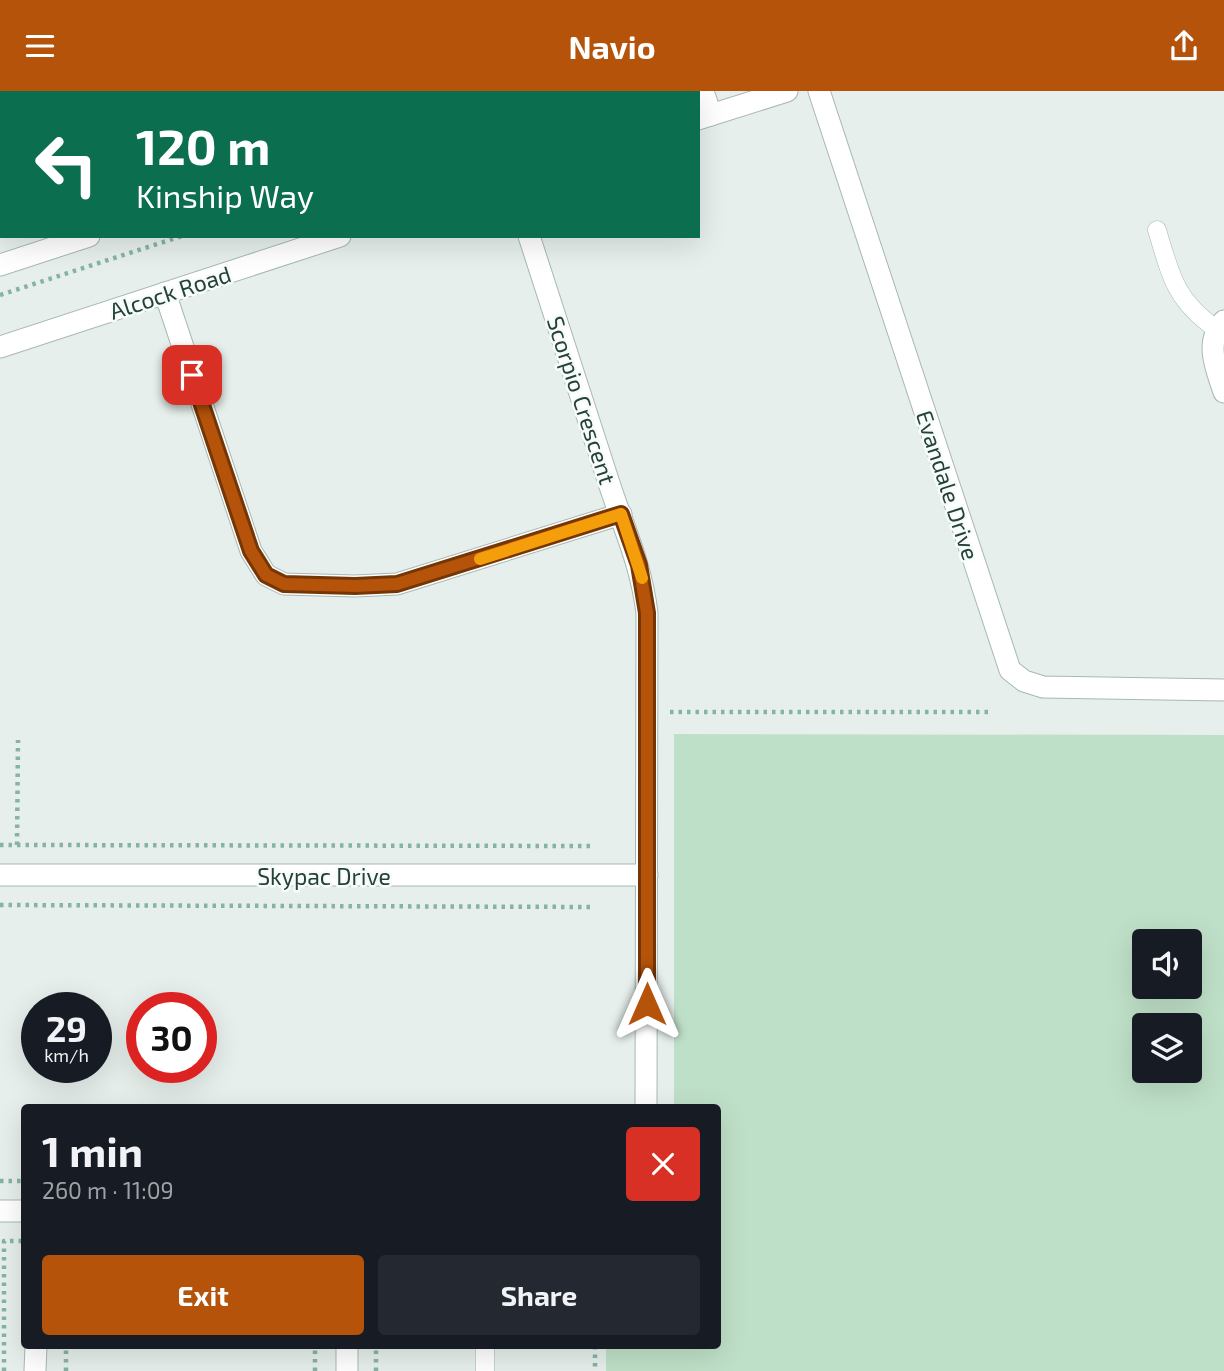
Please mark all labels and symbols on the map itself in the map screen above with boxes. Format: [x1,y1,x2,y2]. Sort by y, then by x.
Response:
street label: Alcock Road [106,259,234,325]
street label: Scorpio Crescent [542,312,622,488]
pin [162,345,222,405]
street label: Evandale Drive [911,407,985,563]
street label: Skypac Drive [257,862,391,890]
position arrow [610,967,684,1041]
speed limit sign: 30 [126,992,217,1083]

